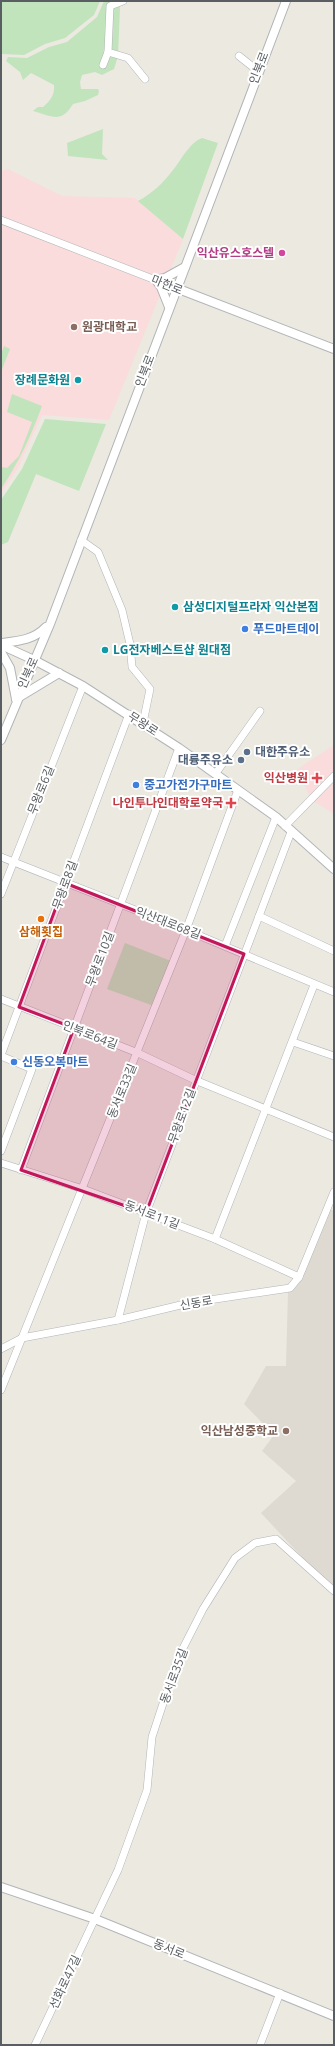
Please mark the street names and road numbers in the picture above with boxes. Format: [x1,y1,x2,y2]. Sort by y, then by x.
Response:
street label: 인북로 [245,49,272,86]
street label: 마한로 [149,270,186,299]
street label: 인북로 [131,352,158,389]
street label: 인북로 [13,654,42,691]
street label: 무왕로 [125,707,162,740]
street label: 무왕로6길 [23,763,58,817]
street label: 무왕로8길 [48,858,81,912]
street label: 익산대로68길 [133,902,203,943]
street label: 무왕로10길 [81,929,118,989]
street label: 인북로64길 [60,1016,120,1053]
street label: 동서로33길 [103,1061,140,1121]
street label: 무왕로12길 [164,1086,199,1146]
street label: 동서로11길 [122,1196,182,1233]
street label: 신동로 [178,1291,214,1314]
street label: 동서로35길 [156,1646,191,1706]
street label: 동서로 [151,1934,188,1963]
street label: 선화로47길 [45,1952,84,2012]

